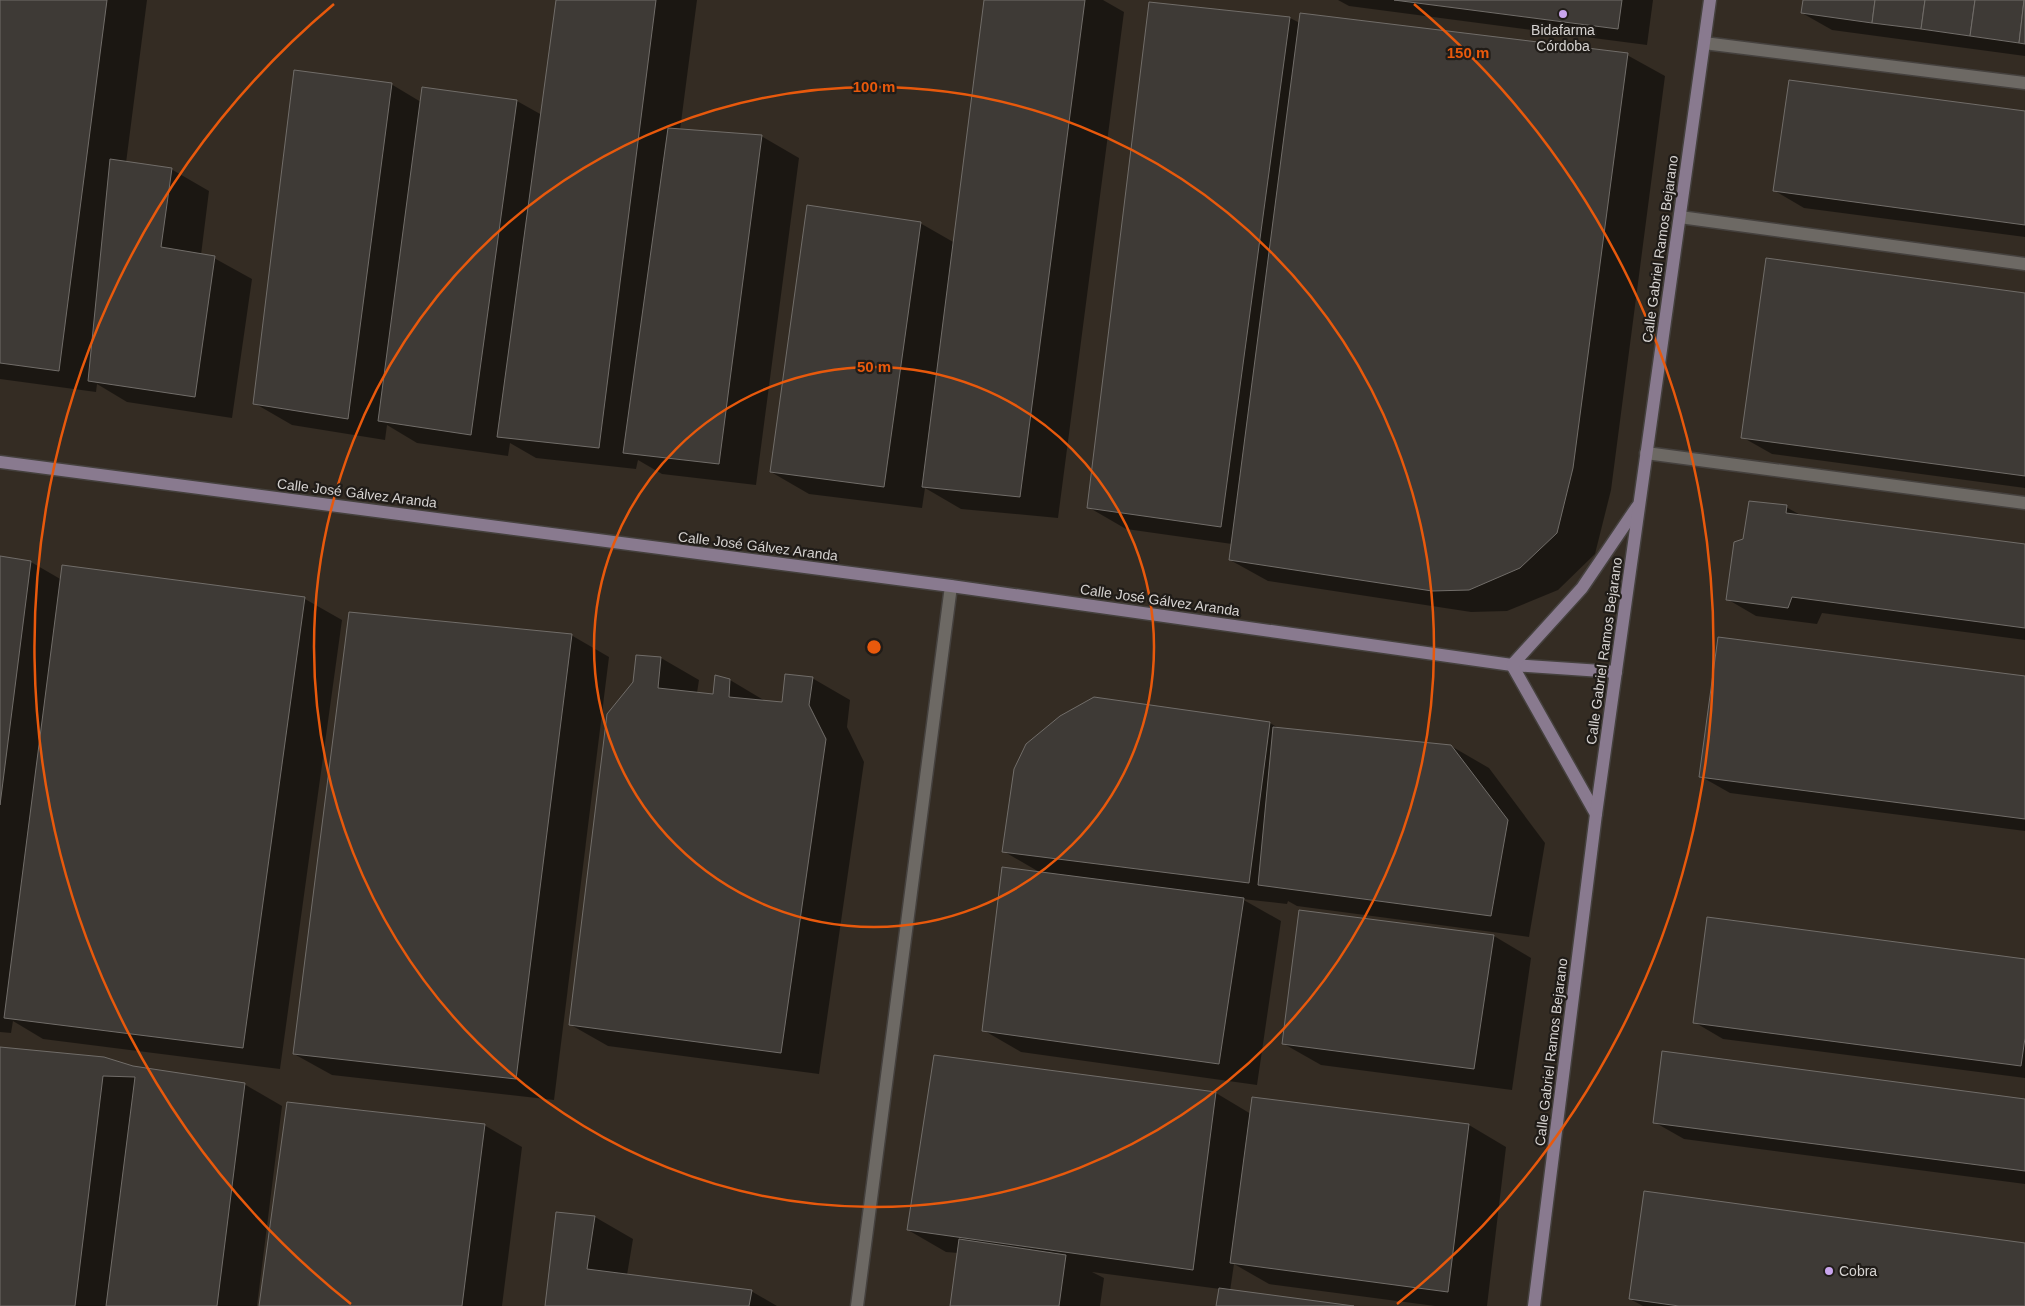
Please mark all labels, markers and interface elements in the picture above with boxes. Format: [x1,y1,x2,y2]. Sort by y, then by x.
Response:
marker: Bidafarma Córdoba [1557,8,1569,20]
place label: Bidafarma Córdoba [1531,22,1595,54]
text: 150 m [1447,44,1489,61]
text: 100 m [853,78,895,95]
street label: Calle Gabriel Ramos Bejarano [1639,154,1681,344]
text: 50 m [857,358,891,375]
street label: Calle José Gálvez Aranda [276,475,438,511]
street label: Calle José Gálvez Aranda [677,528,839,564]
street label: Calle Gabriel Ramos Bejarano [1583,556,1625,746]
street label: Calle José Gálvez Aranda [1079,581,1241,619]
centre of rings [865,638,883,656]
street label: Calle Gabriel Ramos Bejarano [1532,957,1570,1147]
place label: Cobra [1839,1263,1877,1279]
marker: Cobra [1823,1265,1835,1277]

